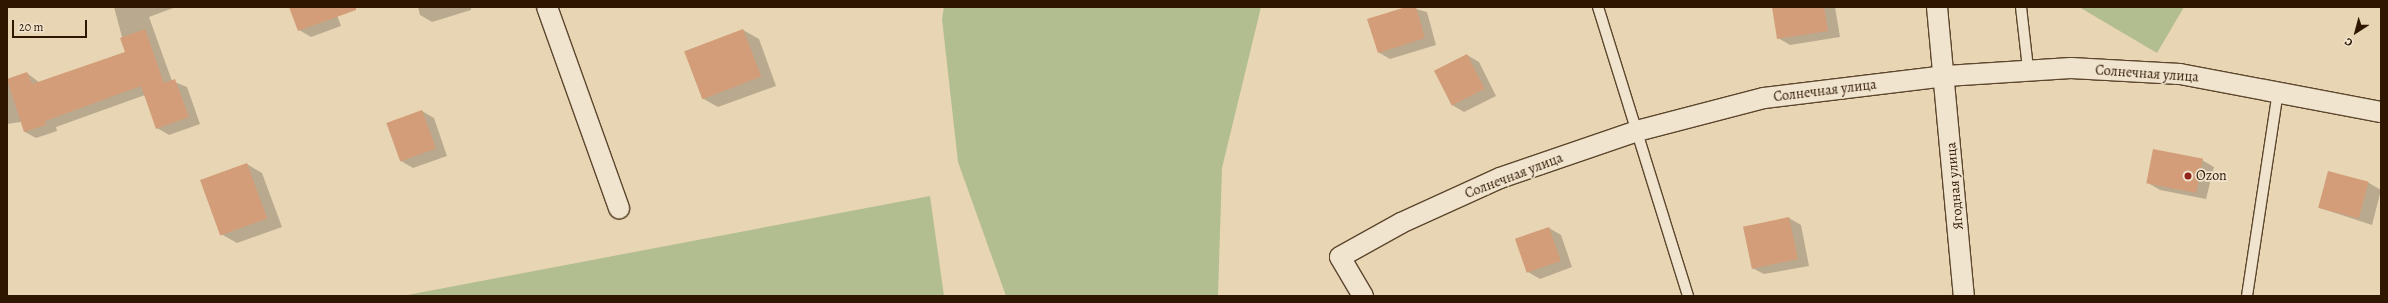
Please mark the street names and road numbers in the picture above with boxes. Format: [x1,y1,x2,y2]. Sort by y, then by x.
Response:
street label: Солнечная улица [2095,62,2199,86]
street label: Солнечная улица [1773,76,1877,106]
street label: Ягодная улица [1943,141,1967,231]
street label: Солнечная улица [1463,150,1565,202]

